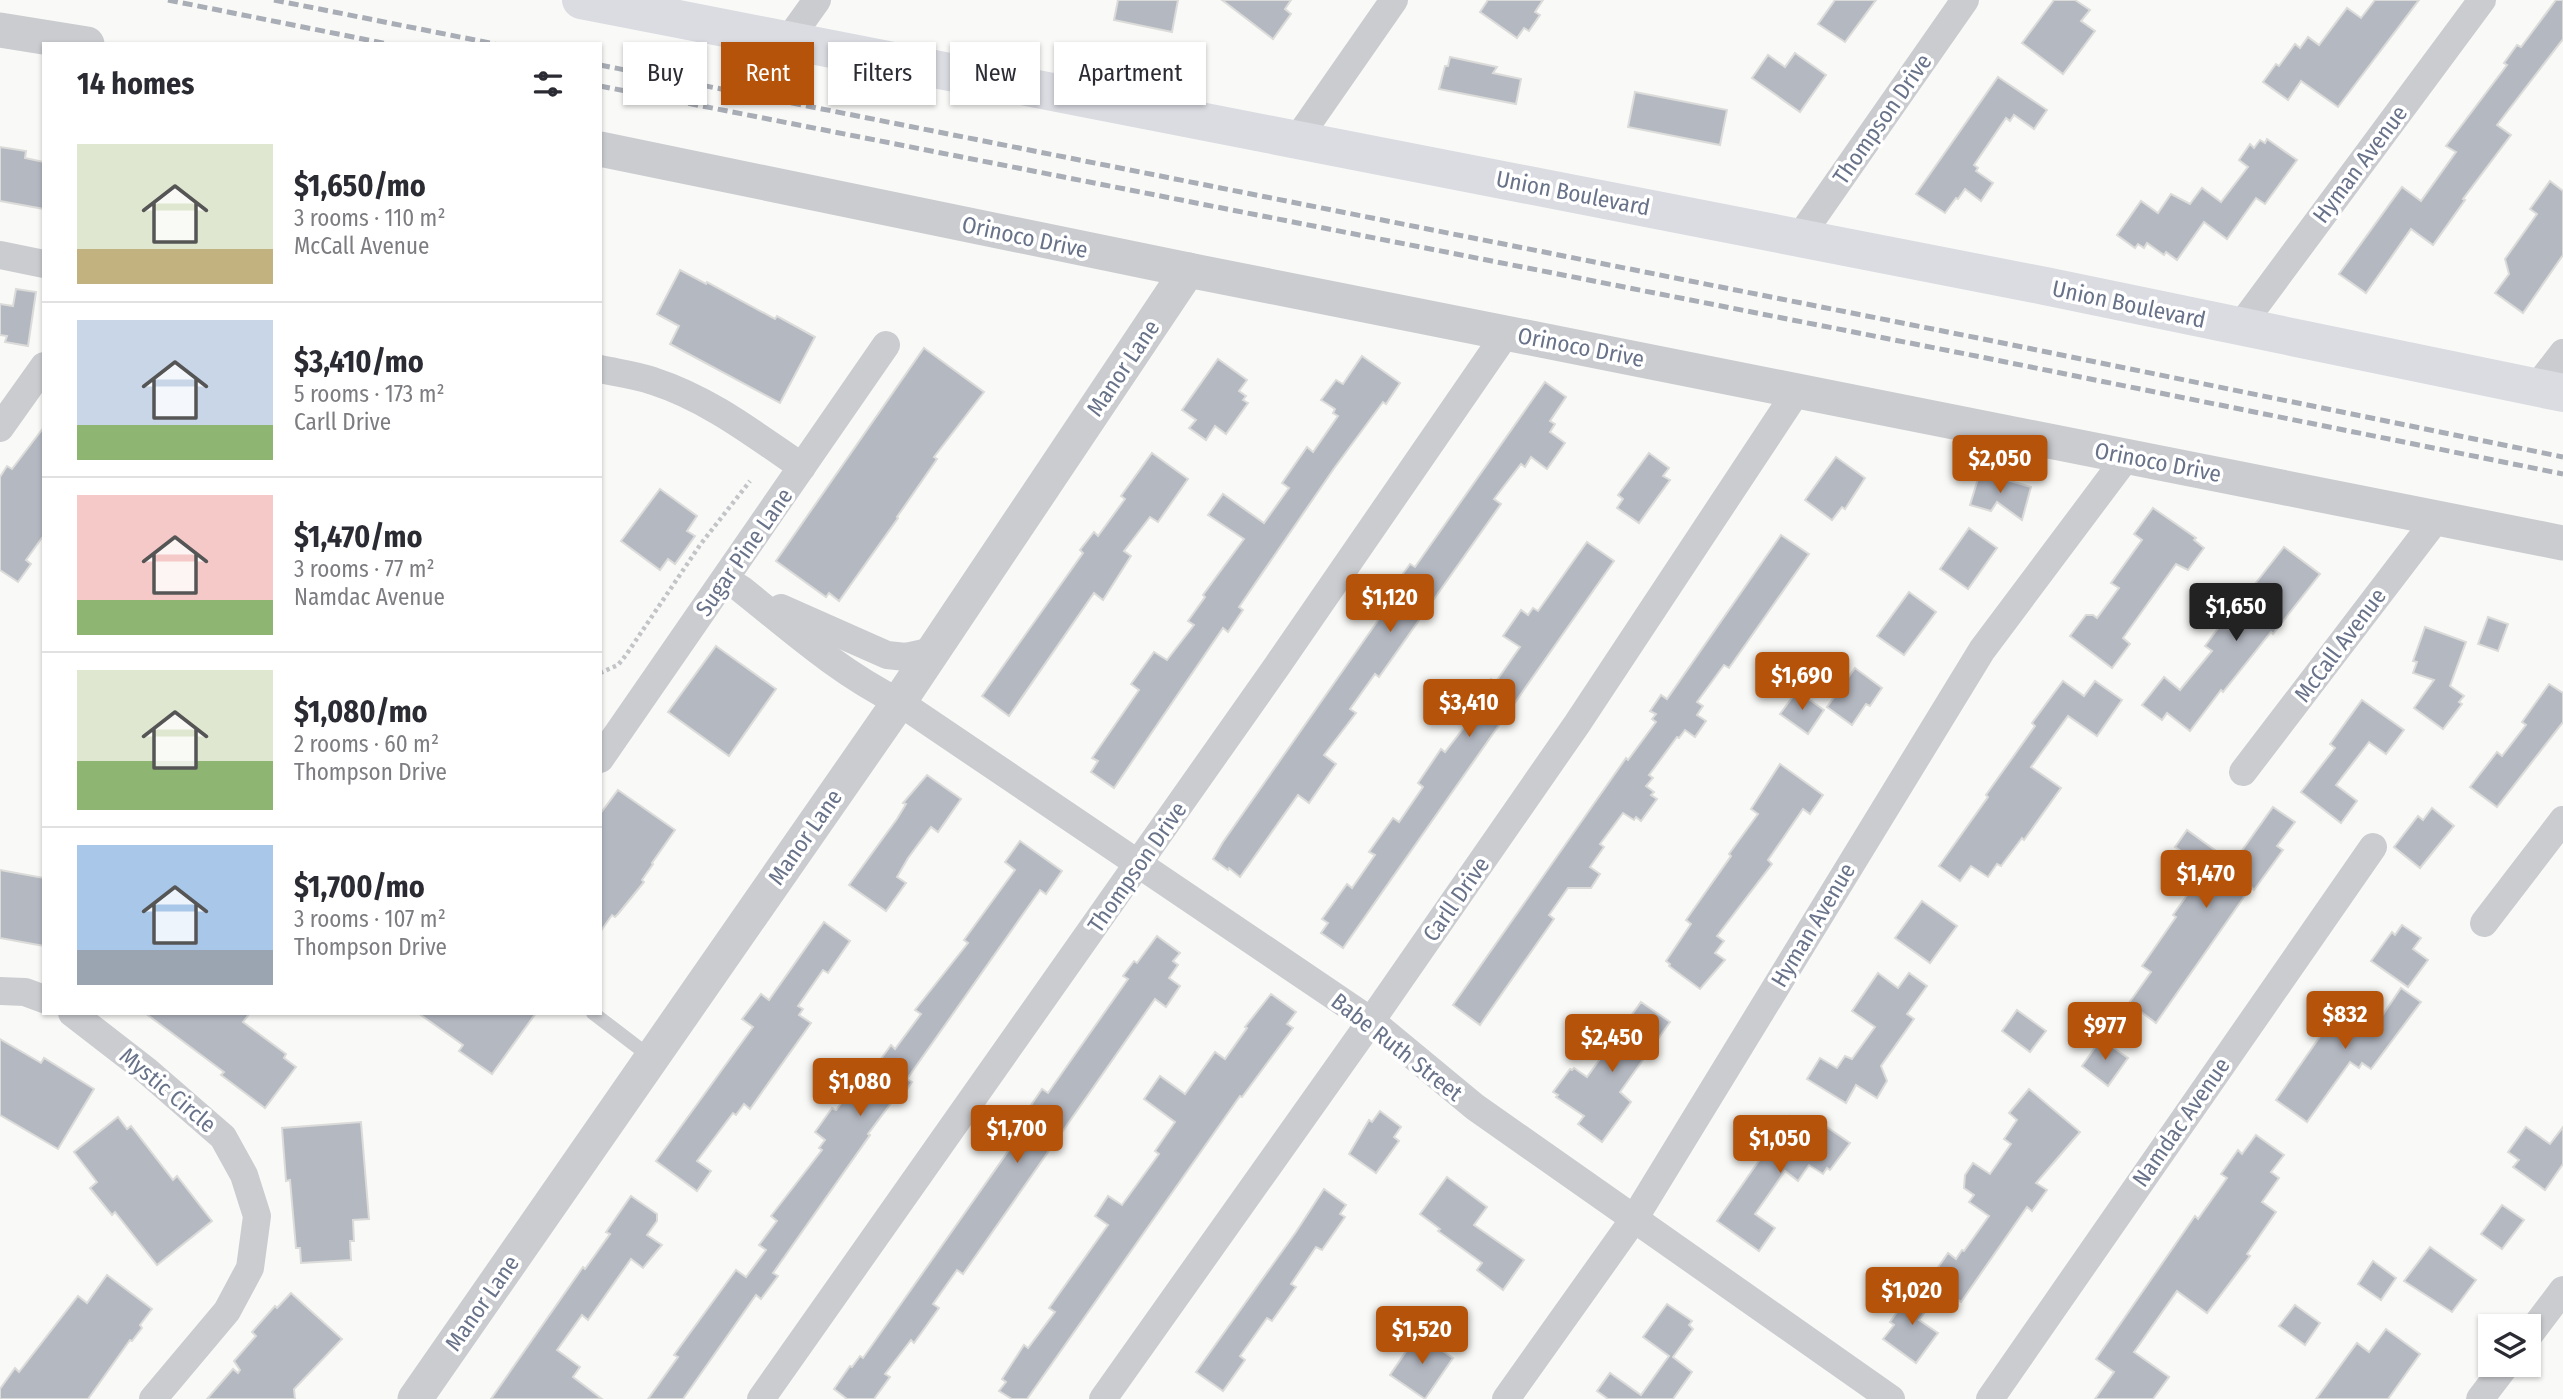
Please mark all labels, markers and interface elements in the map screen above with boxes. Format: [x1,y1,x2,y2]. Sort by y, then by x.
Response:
chip: Buy [623,42,707,105]
chip: Rent [721,42,814,105]
chip: Filters [828,42,936,105]
chip: New [950,42,1040,105]
chip: Apartment [1054,42,1206,105]
street label: Thompson Drive [1827,48,1937,190]
icon: filters [529,65,567,103]
text: 14 homes [77,66,194,102]
street label: Hyman Avenue [2307,100,2413,228]
street label: Union Boulevard [1494,164,1652,222]
text: $1,650/mo [294,168,426,204]
icon: home [133,172,217,256]
text: 3 rooms · 110 m² [294,204,445,232]
street label: Orinoco Drive [959,210,1091,264]
text: McCall Avenue [294,232,429,260]
street label: Union Boulevard [2050,274,2208,334]
street label: Manor Lane [1081,315,1165,421]
street label: Orinoco Drive [1515,321,1647,373]
text: $3,410/mo [294,344,424,380]
icon: home [133,348,217,432]
text: 5 rooms · 173 m² [294,380,445,408]
text: Carll Drive [294,408,391,436]
pin: $2,050 [1943,435,2057,495]
street label: Orinoco Drive [2092,436,2224,488]
text: $2,050 [1968,444,2032,472]
street label: Sugar Pine Lane [690,483,798,621]
text: $1,470/mo [294,519,422,555]
icon: home [133,523,217,607]
text: 3 rooms · 77 m² [294,555,435,583]
pin: $1,120 [1333,574,1447,634]
text: Namdac Avenue [294,583,445,611]
text: $1,120 [1362,583,1418,611]
street label: McCall Avenue [2288,583,2392,707]
pin: $1,650 [2179,584,2293,643]
text: $1,650 [2205,592,2267,620]
pin: $1,690 [1745,652,1859,712]
text: $1,690 [1771,661,1833,689]
pin: $3,410 [1412,680,1526,739]
text: $3,410 [1439,688,1499,716]
text: $1,080/mo [294,694,428,730]
icon: home [133,698,217,782]
text: 2 rooms · 60 m² [294,730,439,758]
text: Thompson Drive [294,758,447,786]
street label: Manor Lane [762,784,848,890]
street label: Thompson Drive [1082,796,1192,938]
pin: $1,470 [2149,850,2263,910]
street label: Carll Drive [1417,851,1495,947]
street label: Hyman Avenue [1765,858,1861,992]
text: $1,470 [2177,859,2235,887]
text: $1,700/mo [294,869,425,905]
icon: home [133,873,217,957]
text: 3 rooms · 107 m² [294,905,446,933]
text: Thompson Drive [294,933,447,961]
street label: Babe Ruth Street [1326,987,1469,1107]
pin: $832 [2304,992,2386,1051]
text: $832 [2323,1000,2367,1028]
pin: $977 [2064,1002,2146,1062]
text: $977 [2084,1011,2126,1039]
pin: $2,450 [1555,1014,1669,1074]
text: $2,450 [1581,1023,1643,1051]
street label: Mystic Circle [114,1042,222,1138]
street label: Namdac Avenue [2126,1052,2236,1192]
pin: $1,080 [803,1058,917,1118]
text: $1,080 [829,1067,891,1095]
pin: $1,700 [960,1106,1074,1165]
text: $1,700 [987,1114,1047,1142]
pin: $1,050 [1723,1116,1837,1175]
text: $1,050 [1749,1124,1811,1152]
street label: Manor Lane [439,1250,525,1356]
pin: $1,020 [1855,1268,1969,1327]
text: $1,020 [1882,1276,1942,1304]
pin: $1,520 [1365,1306,1479,1366]
map controls [2478,1314,2541,1377]
button: layers [2478,1314,2541,1377]
text: $1,520 [1392,1315,1452,1343]

